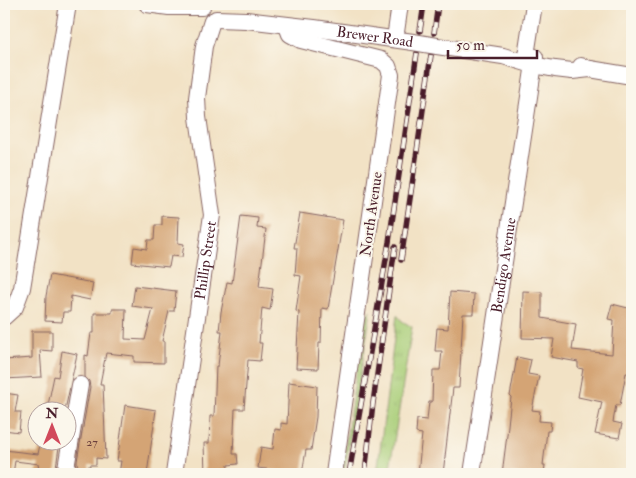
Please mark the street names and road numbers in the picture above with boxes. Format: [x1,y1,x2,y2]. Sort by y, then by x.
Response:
street label: Brewer Road [335,22,415,52]
street label: North Avenue [356,171,387,258]
street label: Bendigo Avenue [487,216,521,315]
street label: Phillip Street [191,220,221,301]

